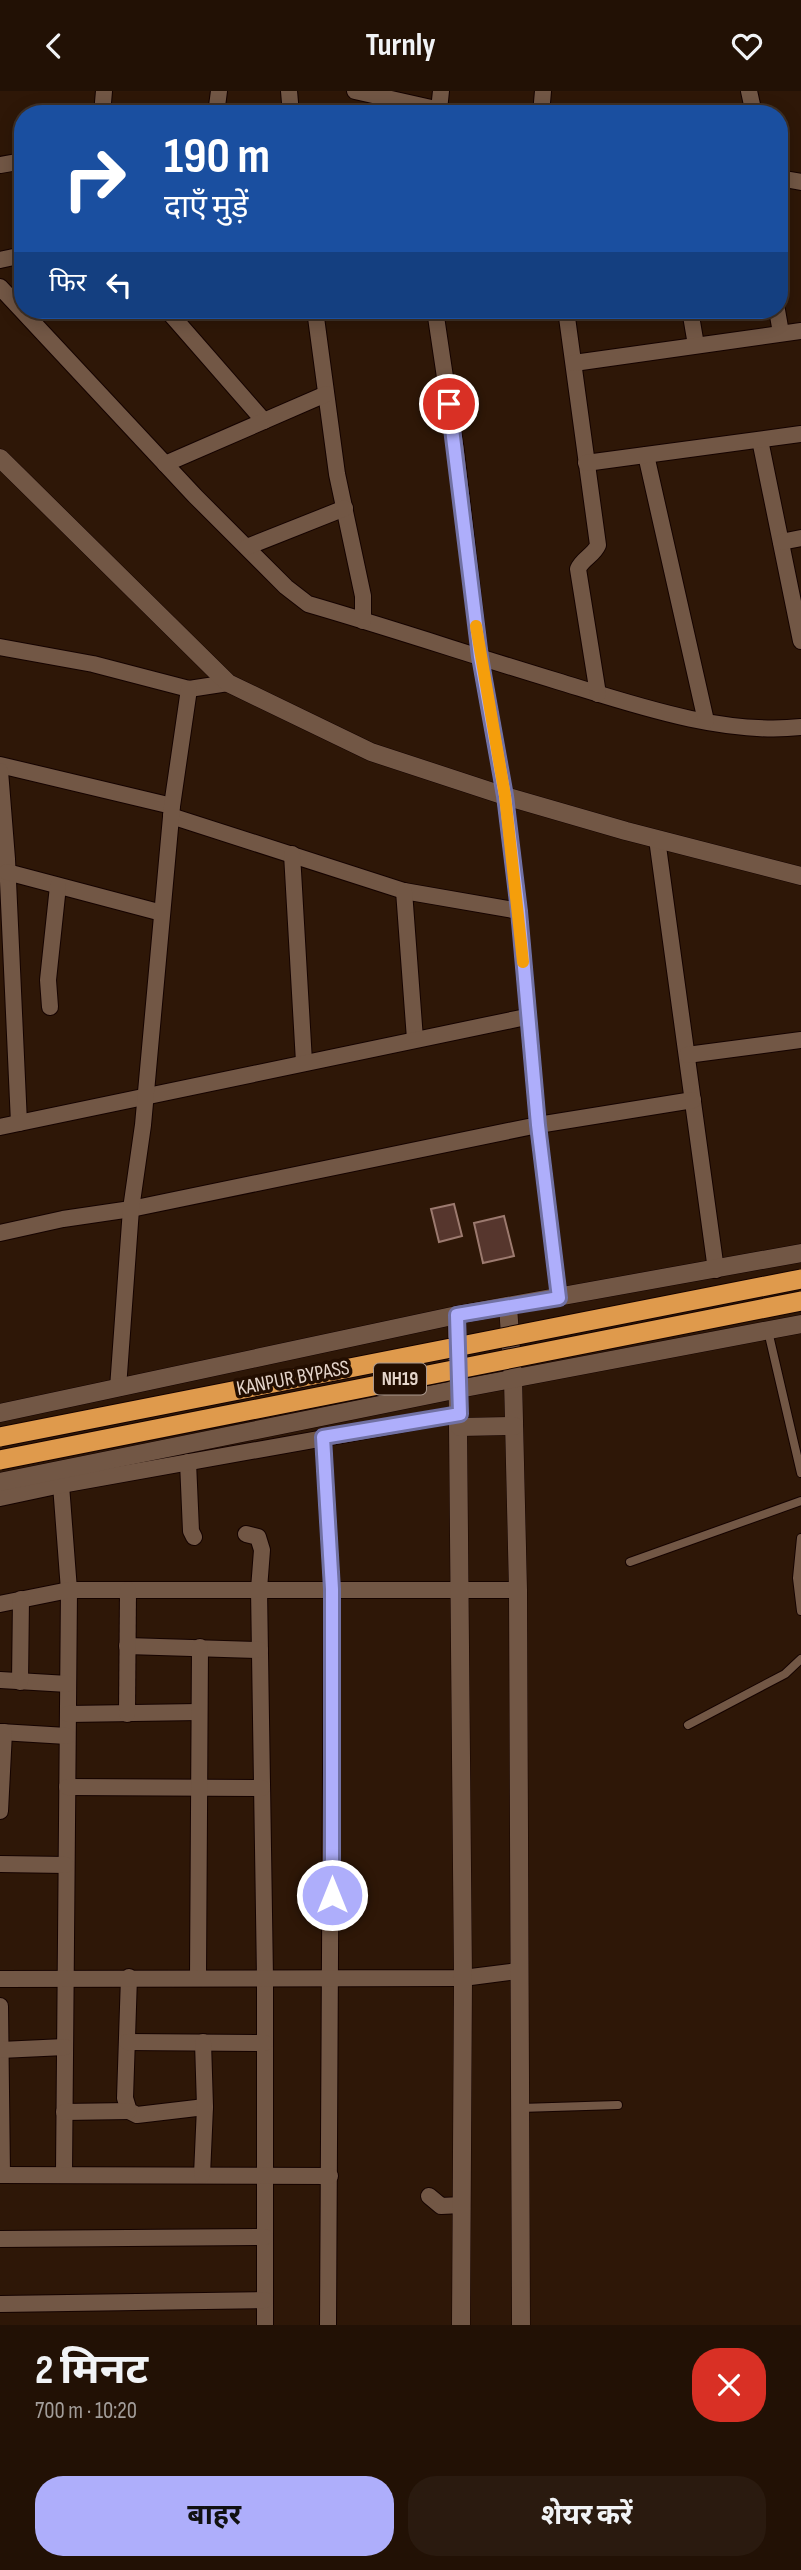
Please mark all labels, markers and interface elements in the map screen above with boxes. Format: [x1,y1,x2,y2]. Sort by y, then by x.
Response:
text: Turnly [365,26,436,65]
icon: back [35,27,73,65]
icon: heart [728,27,766,65]
text: 190 m [164,128,270,187]
icon: right [49,133,140,224]
text: दाएँ मुड़ें [164,188,248,227]
icon: left [100,266,138,304]
text: फिर [49,268,86,299]
pin [419,374,479,434]
icon: arrive [430,385,468,423]
street label: KANPUR BYPASS [234,1355,352,1401]
road number: NH19 [374,1363,426,1395]
position arrow [295,1858,369,1932]
text: 2 मिनट [35,2345,148,2396]
button: close [692,2348,766,2422]
text: 700 m · 10:20 [35,2397,137,2425]
button: बाहर [35,2476,394,2556]
button: शेयर करें [408,2476,766,2556]

